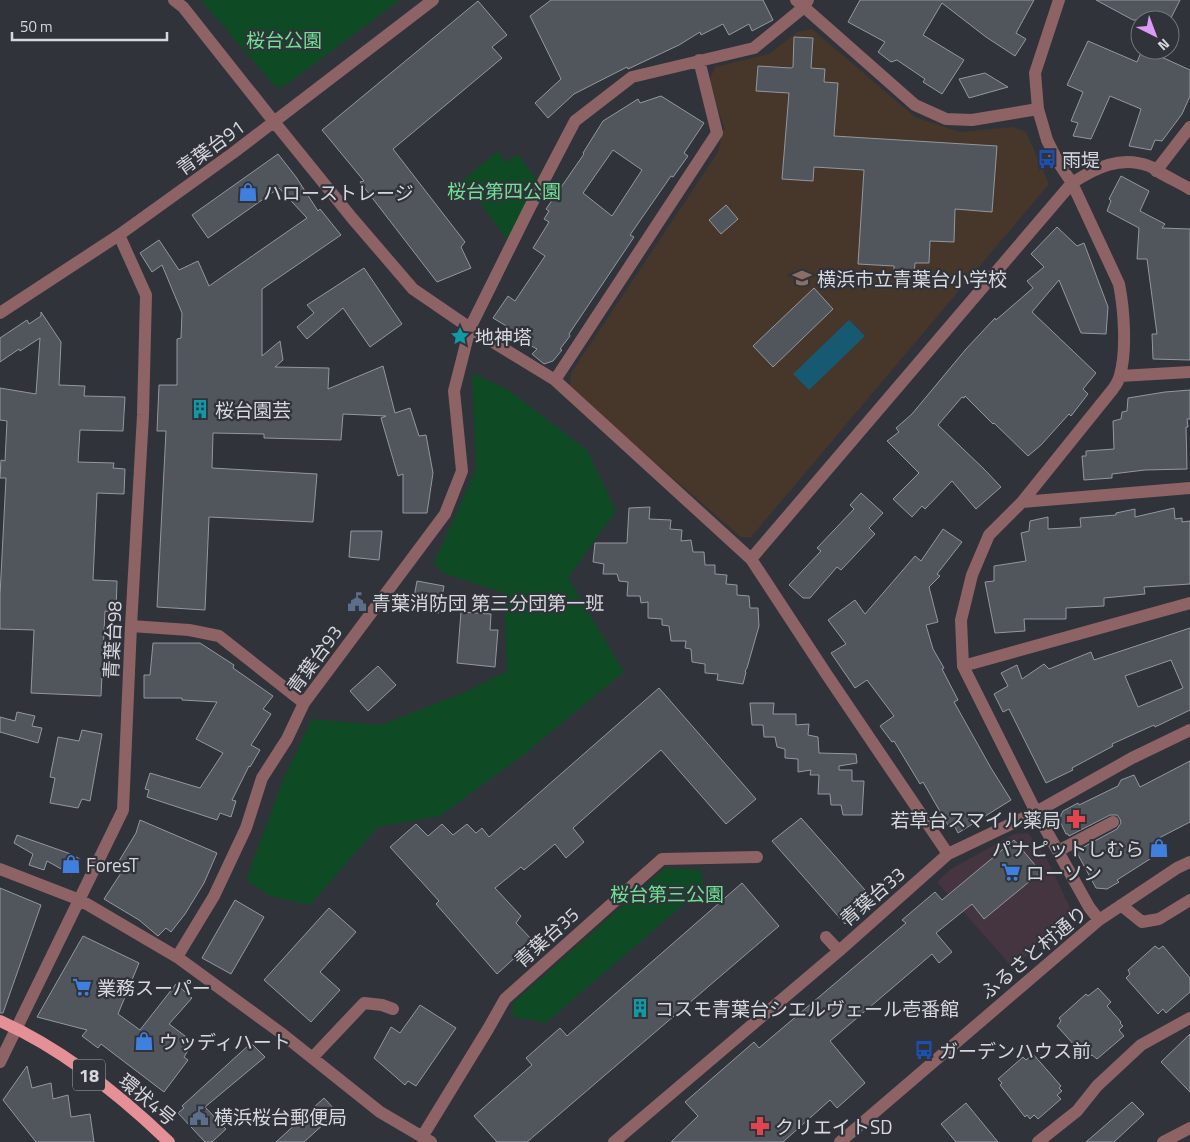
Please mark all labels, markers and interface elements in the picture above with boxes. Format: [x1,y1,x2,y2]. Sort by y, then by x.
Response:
scale bar [12,10,168,42]
north arrow [1130,10,1180,60]
text: 50 m [20,15,53,38]
park label: 桜台公園 [246,25,322,54]
text: N [1153,34,1175,56]
street label: 青葉台91 [170,112,250,182]
place label: 雨堤 [1062,145,1100,174]
bus stop icon: 雨堤 [1036,148,1058,170]
park label: 桜台第四公園 [447,176,561,205]
place label: ハローストレージ [263,178,414,207]
shop icon: ハローストレージ [237,181,259,203]
place label: 横浜市立青葉台小学校 [817,264,1007,293]
school or university icon: 横浜市立青葉台小学校 [791,267,813,289]
place label: 地神塔 [475,322,532,351]
place icon: 地神塔 [449,325,471,347]
place label: 桜台園芸 [215,395,291,424]
building icon: 桜台園芸 [189,398,211,420]
place label: 青葉消防団 第三分団第一班 [372,588,604,617]
public building icon: 青葉消防団 第三分団第一班 [346,591,368,613]
street label: 青葉台98 [95,600,129,680]
street label: 青葉台93 [279,619,349,699]
place label: 若草台スマイル薬局 [891,805,1061,834]
pharmacy icon: 若草台スマイル薬局 [1065,808,1087,830]
place label: パナピットしむら [992,834,1144,863]
shop icon: パナピットしむら [1148,837,1170,859]
place label: ForesT [86,850,139,879]
shop icon: ForesT [60,853,82,875]
place label: ローソン [1026,858,1102,887]
street label: 青葉台33 [833,859,911,933]
supermarket icon: ローソン [1000,861,1022,883]
park label: 桜台第三公園 [610,879,724,908]
street label: ふるさと村通り [973,898,1093,1006]
street label: 青葉台35 [507,900,585,974]
place label: 業務スーパー [97,973,211,1002]
supermarket icon: 業務スーパー [71,976,93,998]
place label: コスモ青葉台シエルヴェール壱番館 [655,994,959,1023]
building icon: コスモ青葉台シエルヴェール壱番館 [629,997,651,1019]
place label: ウッディハート [159,1027,291,1056]
shop icon: ウッディハート [133,1030,155,1052]
place label: ガーデンハウス前 [939,1036,1091,1065]
bus stop icon: ガーデンハウス前 [913,1039,935,1061]
road number: 18 [73,1060,105,1090]
street label: 環状4号 [113,1066,183,1132]
place label: 横浜桜台郵便局 [214,1102,347,1131]
public building icon: 横浜桜台郵便局 [188,1105,210,1127]
place label: クリエイトSD [775,1112,893,1141]
pharmacy icon: クリエイトSD [749,1115,771,1137]

